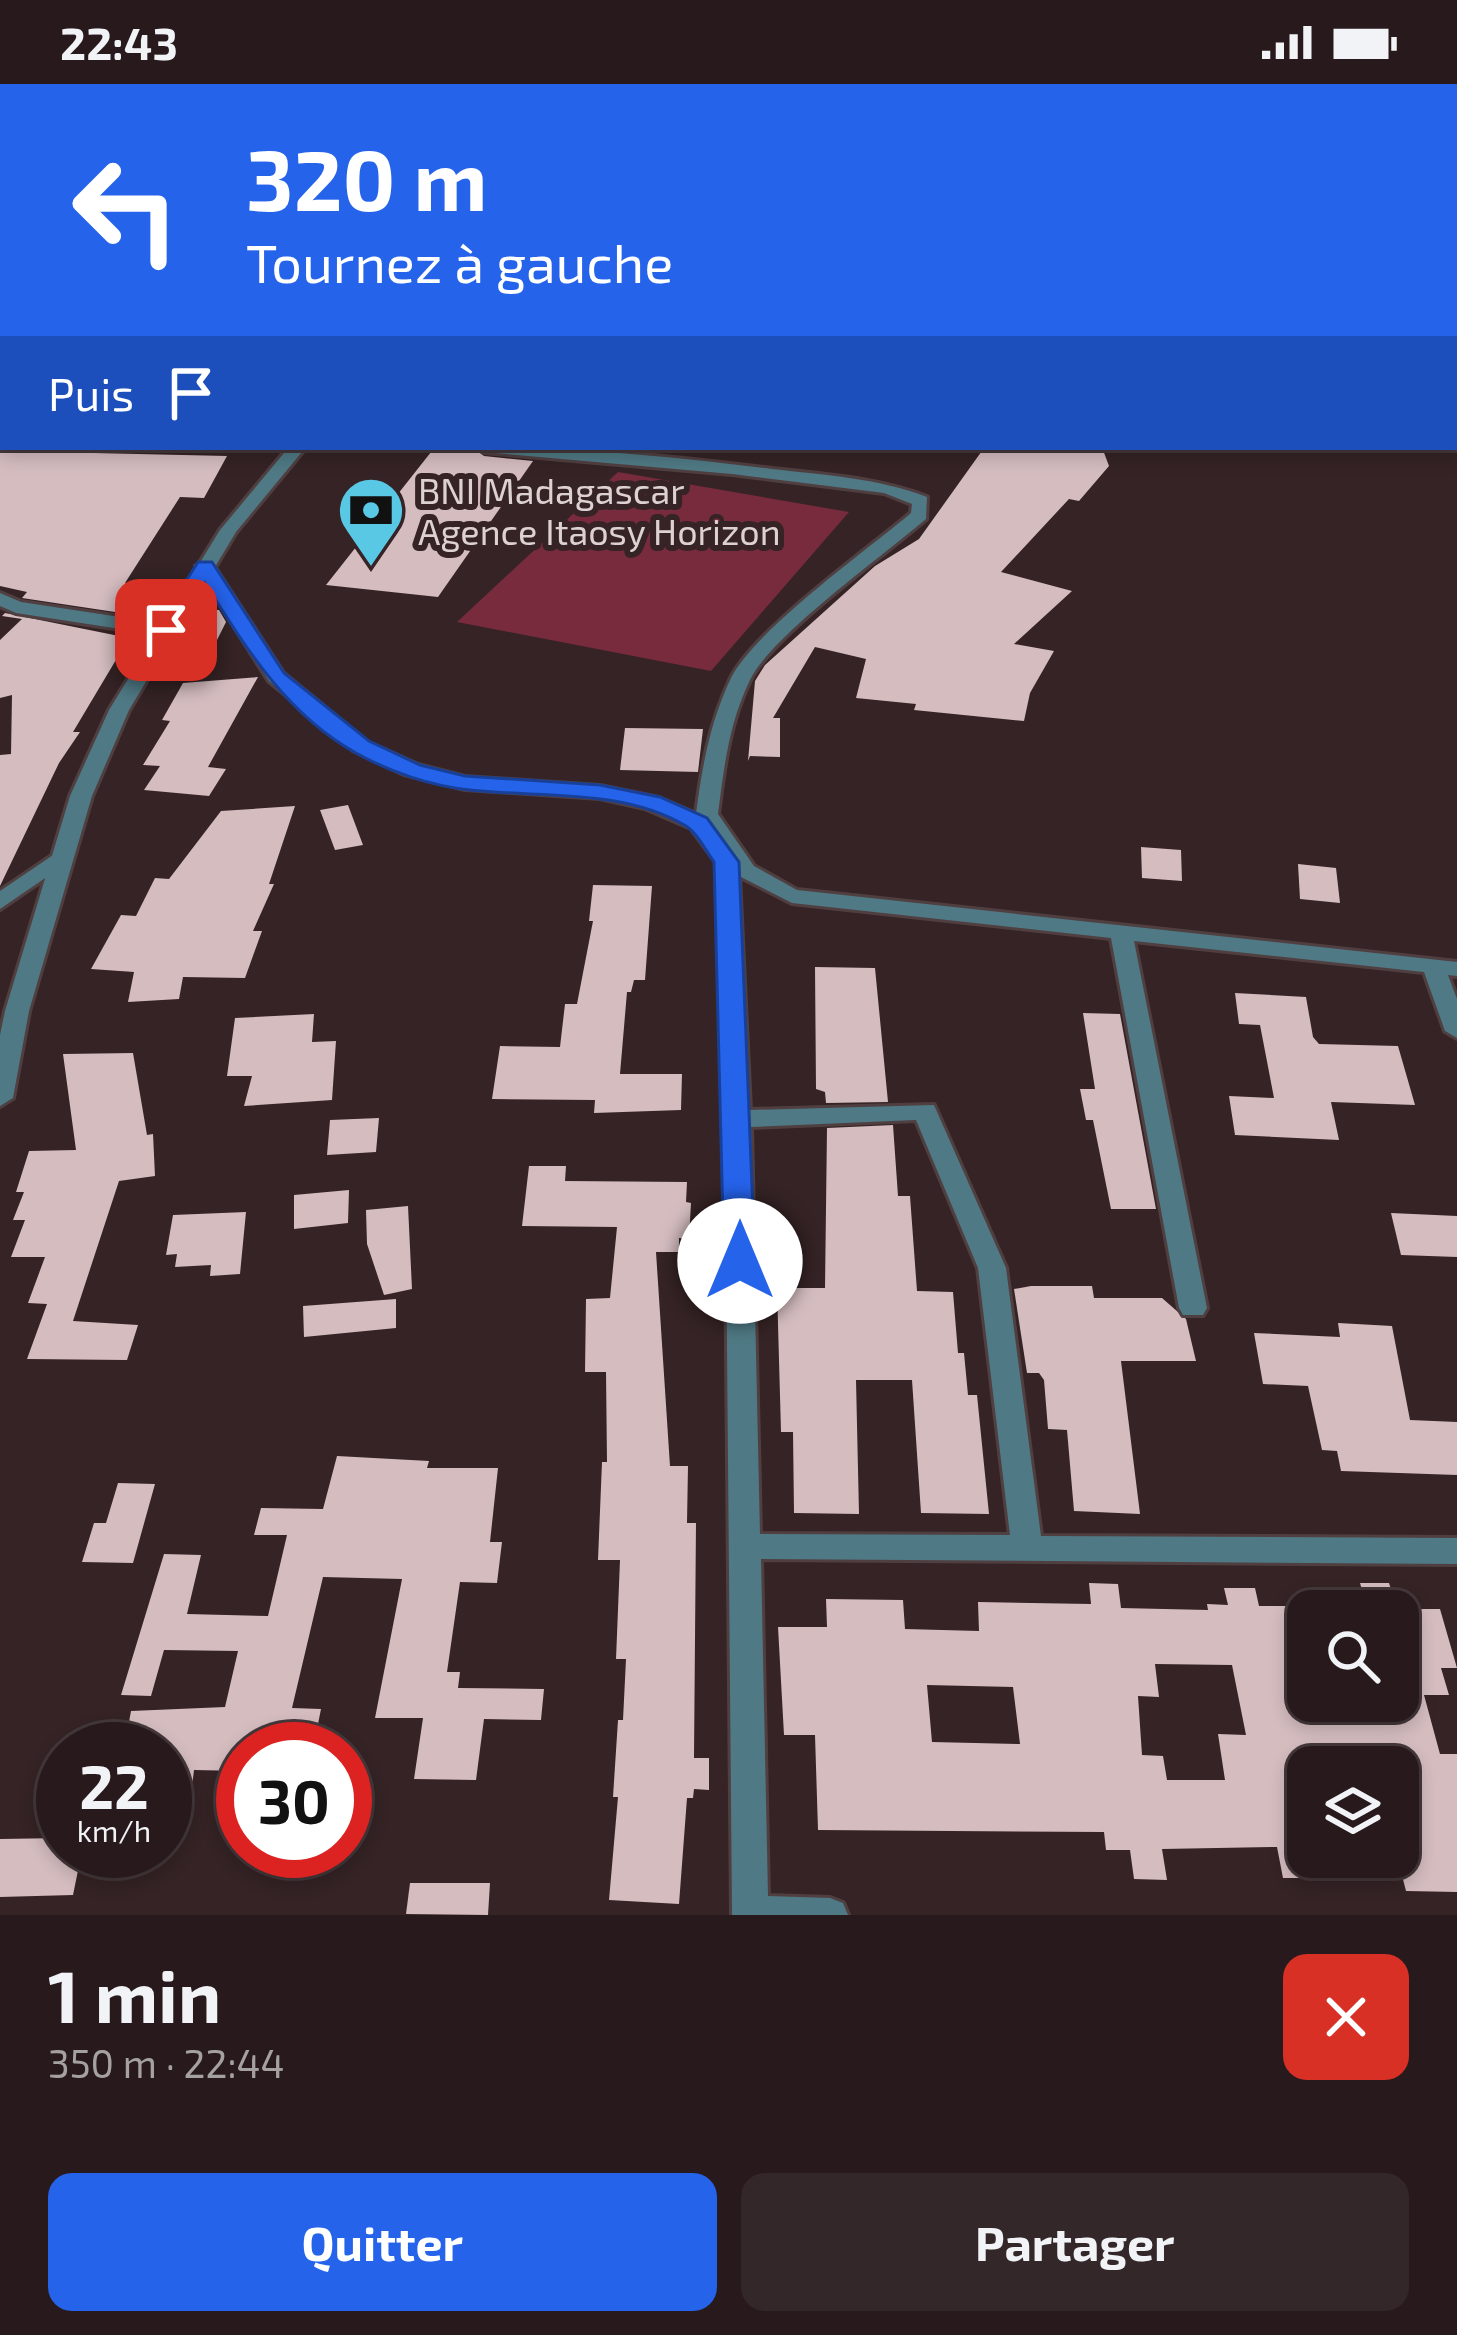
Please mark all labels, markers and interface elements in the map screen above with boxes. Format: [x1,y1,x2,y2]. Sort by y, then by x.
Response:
text: 22:43 [60,15,178,69]
text: 320 m [246,127,488,228]
icon: left [48,132,204,288]
text: Tournez à gauche [246,229,673,294]
icon: arrive [158,360,224,426]
text: Puis [48,366,134,420]
place label: BNI Madagascar Agence Itaosy Horizon [418,468,781,552]
bank icon: BNI Madagascar Agence Itaosy Horizon [336,475,406,569]
pin [115,579,217,681]
icon: arrive [133,597,199,663]
position arrow [677,1198,803,1324]
map controls [1287,1590,1419,1878]
button: search [1287,1590,1419,1722]
speed limit sign: 30 [216,1722,372,1878]
button: layers [1287,1746,1419,1878]
text: 22 [79,1749,149,1821]
text: km/h [77,1812,151,1848]
text: 1 min [48,1951,221,2037]
button: close [1283,1954,1409,2080]
text: 350 m · 22:44 [48,2039,285,2086]
button: Quitter [48,2173,717,2311]
button: Partager [741,2173,1409,2311]

